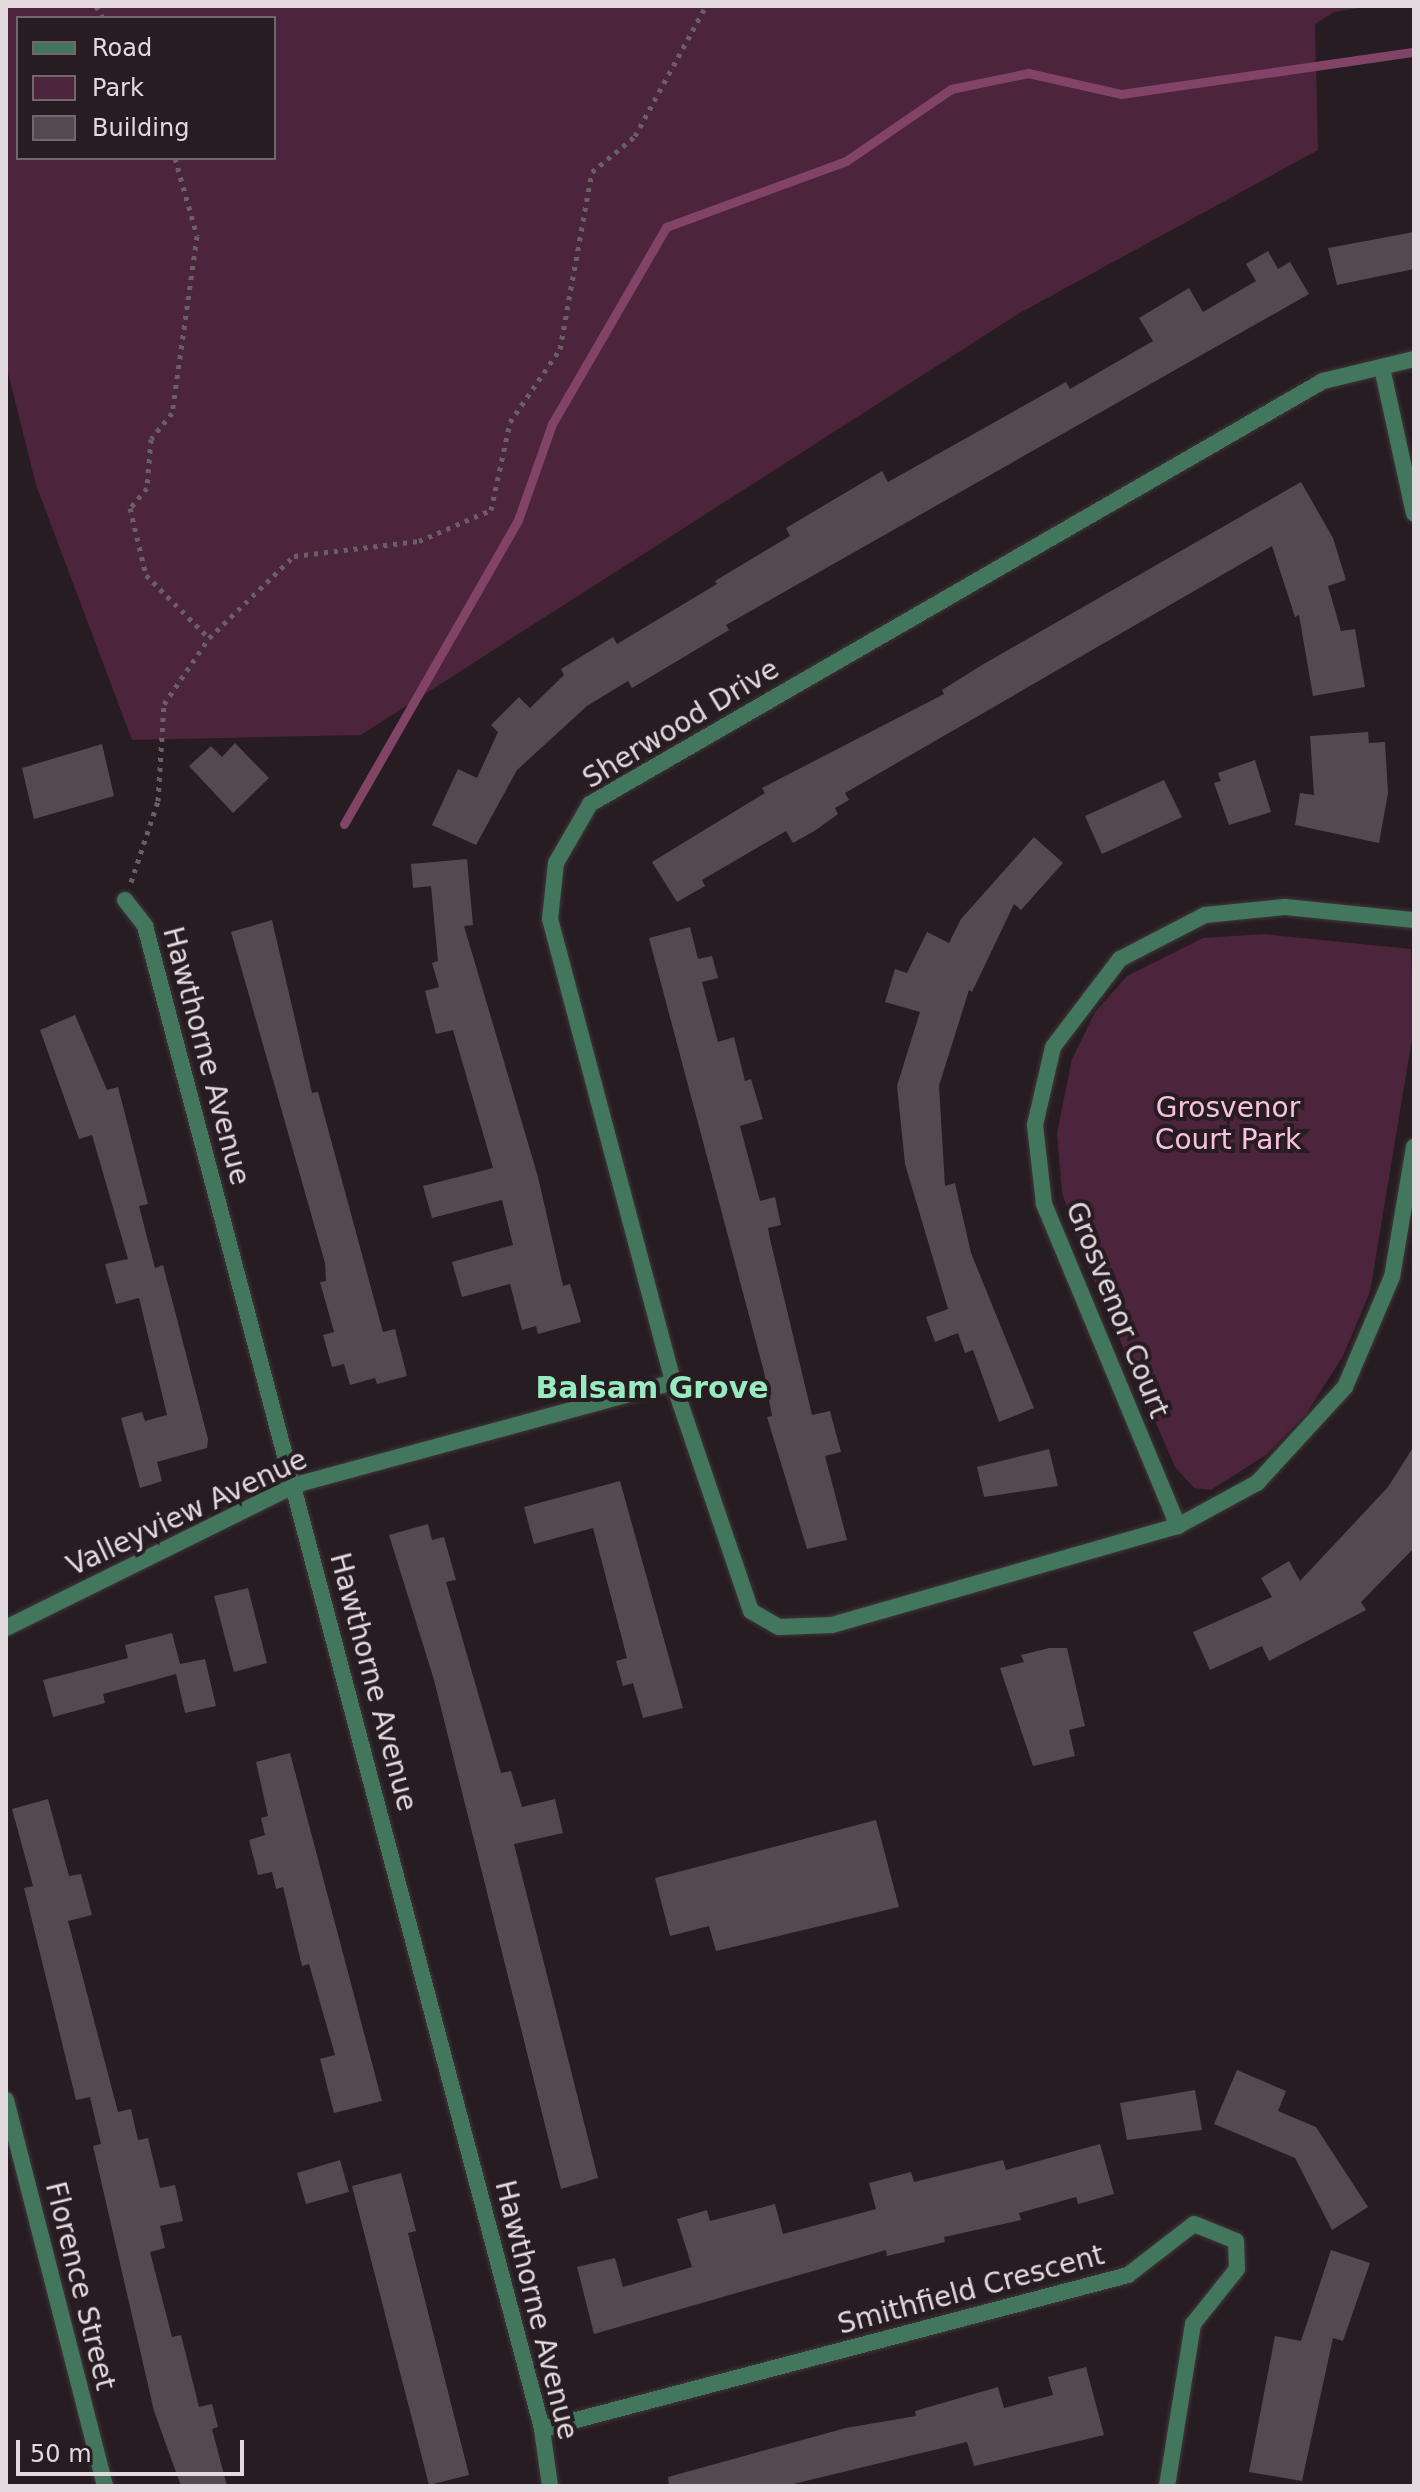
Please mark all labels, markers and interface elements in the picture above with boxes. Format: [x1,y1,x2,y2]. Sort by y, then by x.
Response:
legend [16,16,276,160]
text: Road [92,34,152,62]
text: Park [92,74,144,102]
text: Building [92,114,189,142]
street label: Sherwood Drive [577,652,785,796]
street label: Hawthorne Avenue [155,923,257,1189]
park label: Grosvenor Court Park [1155,1091,1301,1157]
street label: Grosvenor Court [1058,1197,1176,1423]
district label: Balsam Grove [535,1370,769,1406]
street label: Valleyview Avenue [62,1443,312,1583]
street label: Hawthorne Avenue [322,1549,424,1815]
street label: Hawthorne Avenue [488,2177,584,2443]
street label: Florence Street [38,2178,122,2394]
street label: Smithfield Crescent [834,2238,1108,2342]
scale bar [20,2424,248,2474]
text: 50 m [30,2440,92,2468]

